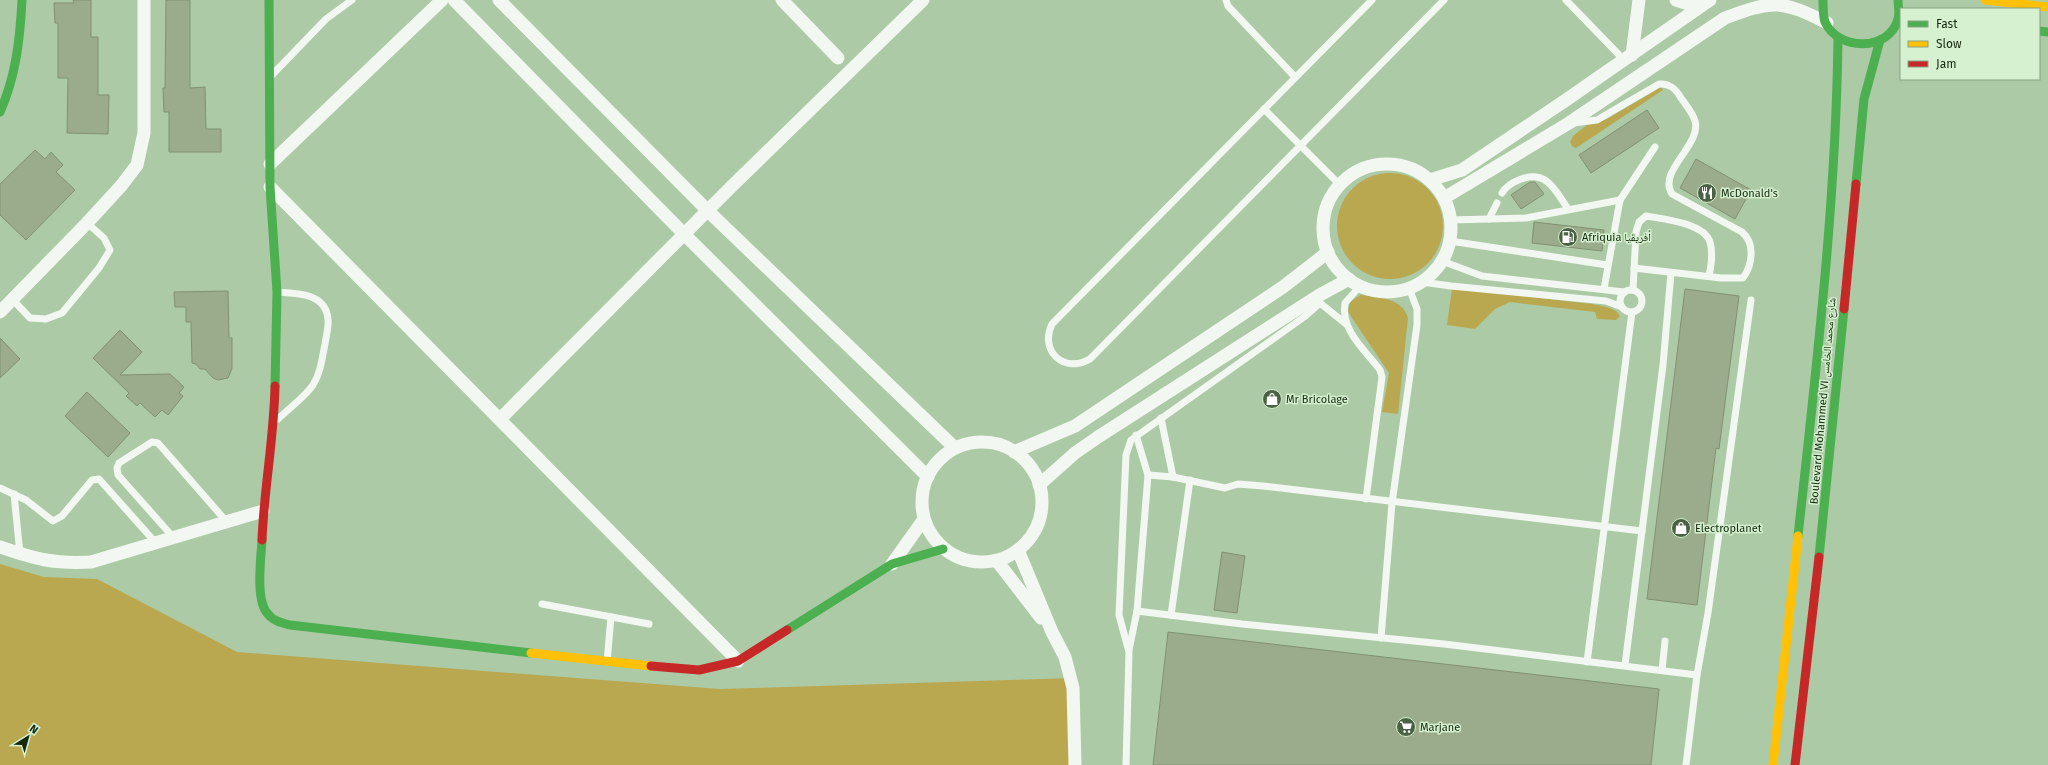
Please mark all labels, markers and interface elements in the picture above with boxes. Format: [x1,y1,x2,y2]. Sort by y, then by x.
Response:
legend [1900,8,2040,80]
text: Fast [1936,17,1958,31]
text: Slow [1936,37,1962,51]
text: Jam [1936,57,1956,71]
restaurant icon: McDonald's [1696,182,1718,204]
place label: McDonald's [1721,187,1778,200]
fuel station icon: Afriquia أفريقيا [1557,226,1579,248]
place label: Afriquia أفريقيا [1582,230,1651,244]
street label: Boulevard Mohammed VI شارع محمد الخامس [1807,297,1839,505]
shop icon: Mr Bricolage [1261,388,1283,410]
place label: Mr Bricolage [1286,393,1348,406]
shop icon: Electroplanet [1670,517,1692,539]
place label: Electroplanet [1695,522,1762,535]
supermarket icon: Marjane [1395,716,1417,738]
north arrow [8,717,48,757]
place label: Marjane [1420,721,1460,734]
text: N [27,722,41,737]

